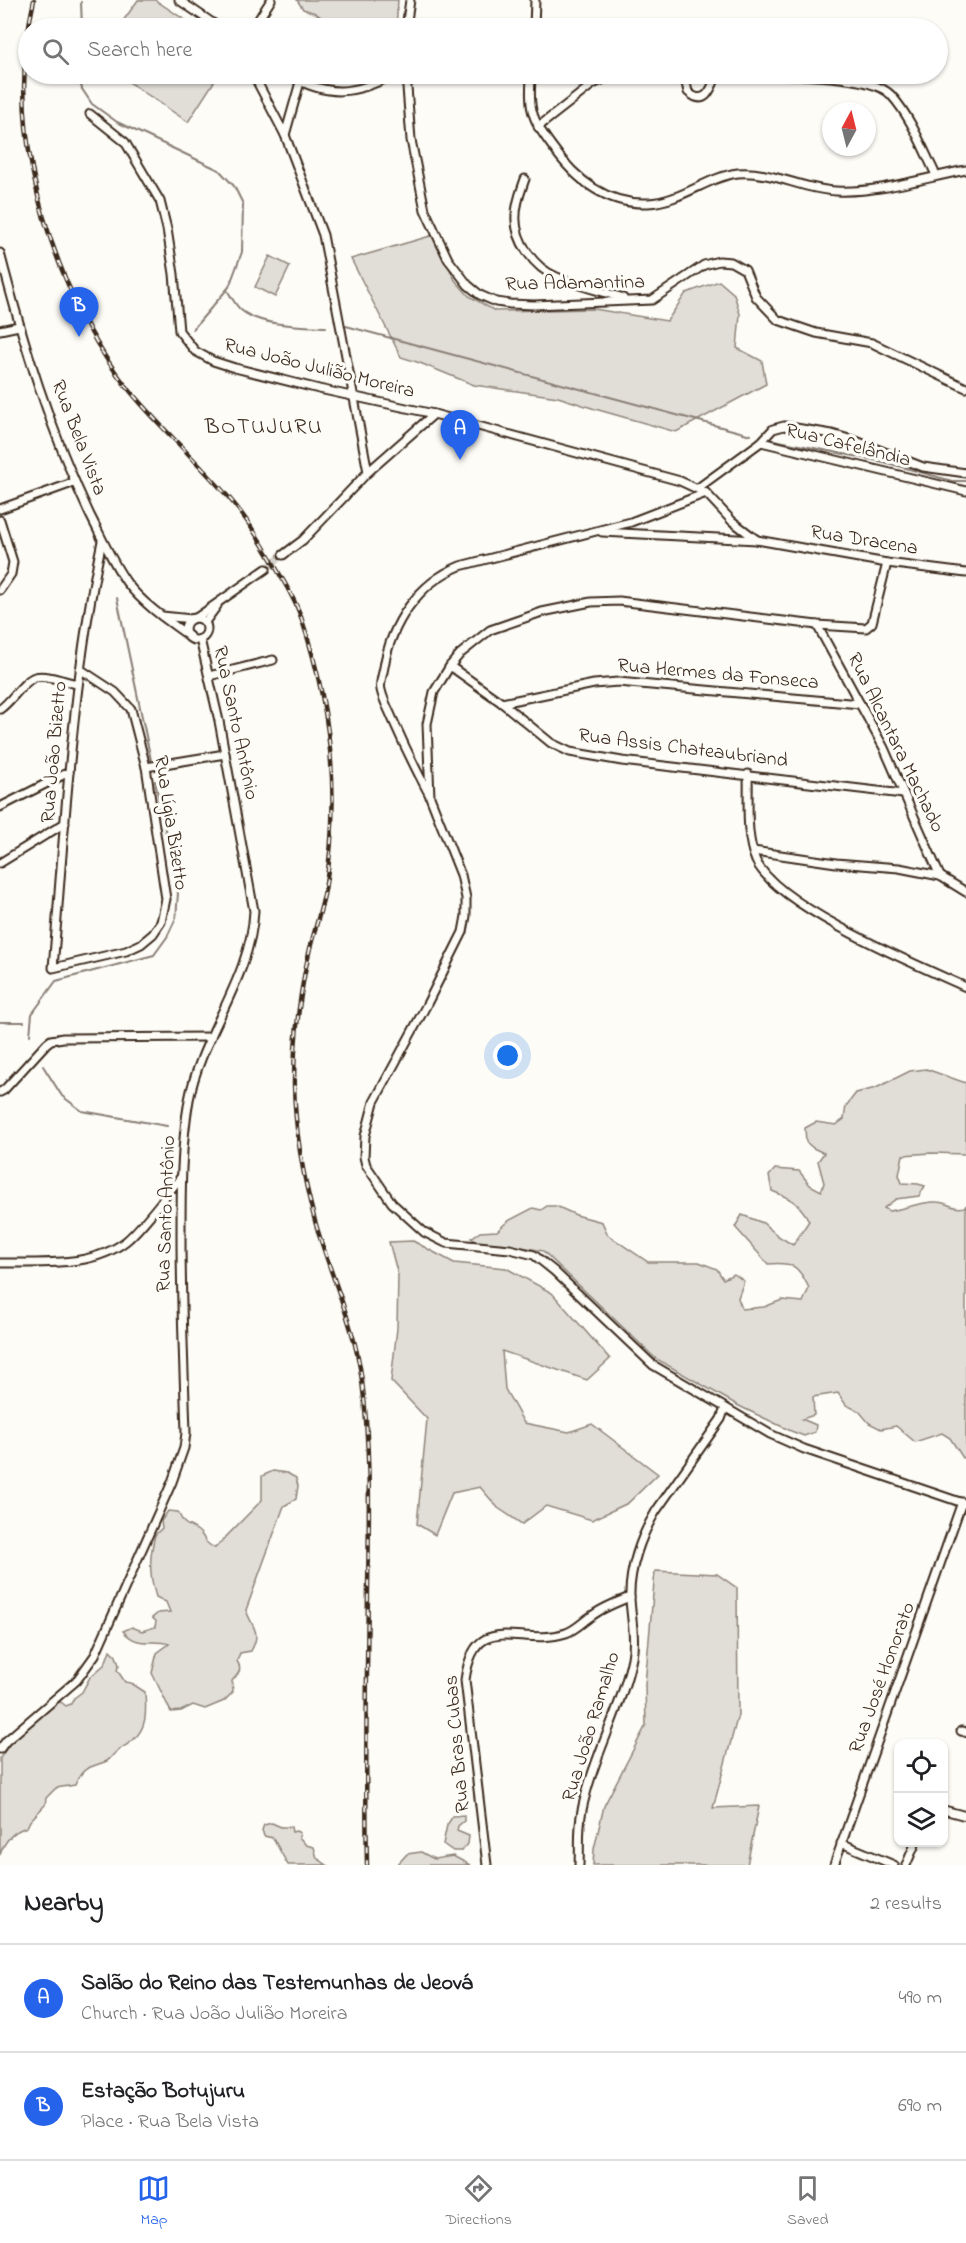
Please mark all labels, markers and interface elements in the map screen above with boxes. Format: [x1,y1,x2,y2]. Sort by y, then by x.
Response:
search box [18,18,948,84]
icon: search [39,35,72,68]
text: Search here [87,35,192,67]
north arrow [822,102,876,156]
street label: Rua Adamantina [505,268,645,300]
pin: B [60,288,98,337]
street label: Rua João Julião Moreira [220,331,418,407]
street label: Rua Bela Vista [43,376,113,500]
pin: A [440,410,480,460]
district label: BOTUJURU [204,412,323,444]
street label: Rua Cafelândia [782,416,914,476]
street label: Rua Dracena [808,518,920,564]
street label: Rua Santo Antônio [204,643,266,803]
street label: Rua Alcantara Machado [839,648,951,838]
street label: Rua Hermes da Fonseca [616,652,820,698]
street label: Rua João Bizetto [34,680,76,824]
street label: Rua Assis Chateaubriand [576,722,790,776]
street label: Rua Lígia Bizetto [144,754,195,893]
your location [493,1041,522,1070]
street label: Rua Santo Antônio [150,1135,184,1293]
street label: Rua José Honorato [842,1598,924,1758]
street label: Rua João Ramalho [555,1648,629,1806]
street label: Rua Bras Cubas [438,1674,478,1814]
map controls [894,1739,948,1847]
button: locate [894,1739,948,1793]
button: layers [894,1793,948,1847]
text: Nearby [24,1885,103,1923]
text: 2 results [870,1890,942,1919]
text: Salão do Reino das Testemunhas de Jeová [81,1968,473,2000]
text: A [37,1984,50,2013]
text: 490 m [899,1984,942,2013]
text: Church · Rua João Julião Moreira [81,2000,348,2029]
text: Estação Botujuru [81,2076,245,2108]
text: B [37,2092,50,2121]
text: 690 m [898,2092,942,2121]
text: Place · Rua Bela Vista [81,2108,259,2137]
tab: Map [137,2172,170,2232]
tab: Directions [445,2172,512,2232]
tab: Saved [787,2172,829,2232]

